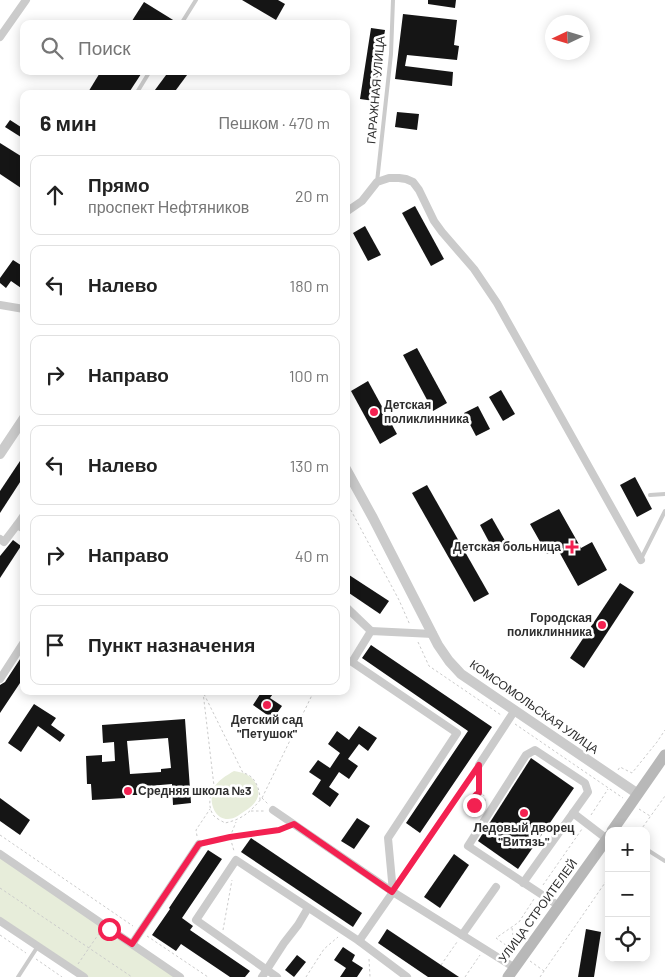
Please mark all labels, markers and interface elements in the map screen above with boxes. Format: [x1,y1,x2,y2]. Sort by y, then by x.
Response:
north arrow [545,15,590,60]
search box [20,20,350,75]
icon: search [38,34,66,62]
street label: ГАРАЖНАЯ УЛИЦА [363,35,388,145]
text: Поиск [78,36,131,59]
text: 6 мин [40,110,97,135]
text: Пешком · 470 m [219,113,330,132]
text: Прямо [88,173,150,196]
icon: ahead [41,181,69,209]
text: 20 m [295,186,329,205]
text: проспект Нефтяников [88,197,249,216]
icon: left [41,271,69,299]
text: Налево [88,273,158,296]
text: 180 m [290,276,329,295]
icon: right [41,361,69,389]
text: Направо [88,363,169,386]
text: 100 m [289,366,329,385]
place label: Детская поликлинника [384,397,469,425]
marker: Детская поликлинника [368,406,380,418]
icon: left [41,451,69,479]
text: Налево [88,453,158,476]
text: 130 m [290,456,329,475]
place label: Детская больница [453,539,561,554]
marker: Детская больница [565,540,579,554]
icon: right [41,541,69,569]
text: Направо [88,543,169,566]
text: 40 m [295,546,329,565]
place label: Городская поликлинника [507,610,592,638]
marker: Городская поликлинника [596,619,608,631]
icon: arrive [41,631,69,659]
text: Пункт назначения [88,633,255,656]
street label: КОМСОМОЛЬСКАЯ УЛИЦА [467,656,602,757]
marker: Детский сад "Петушок" [261,699,273,711]
place label: Детский сад "Петушок" [231,712,303,741]
place label: Средняя школа №3 [138,783,251,798]
marker: Средняя школа №3 [122,785,134,797]
route end [463,794,486,817]
marker: Ледовый дворец "Витязь" [518,807,530,819]
place label: Ледовый дворец "Витязь" [474,820,575,848]
map controls [605,827,650,962]
button: + [605,827,650,872]
street label: УЛИЦА СТРОИТЕЛЕЙ [495,856,580,965]
button: − [605,872,650,917]
button: locate [605,917,650,962]
route start [98,918,121,941]

